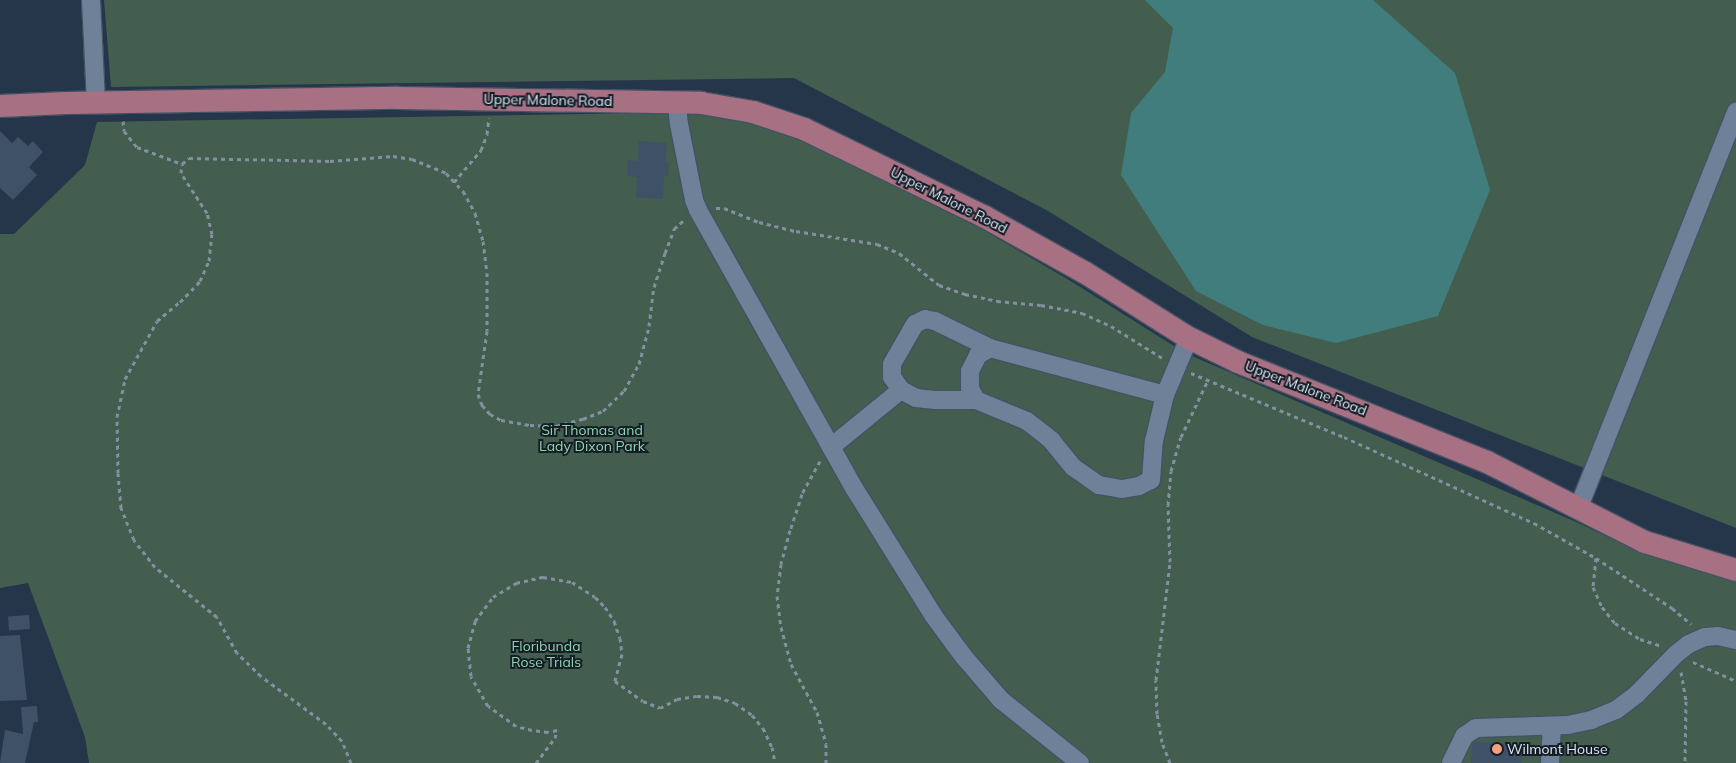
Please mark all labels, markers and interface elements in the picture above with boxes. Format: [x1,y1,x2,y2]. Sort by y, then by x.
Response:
street label: Upper Malone Road [483,90,613,110]
street label: Upper Malone Road [888,163,1010,237]
street label: Upper Malone Road [1243,357,1369,419]
park label: Sir Thomas and Lady Dixon Park [539,422,645,454]
park label: Floribunda Rose Trials [511,638,581,670]
place label: Wilmont House [1507,741,1608,757]
marker: Wilmont House [1491,743,1503,755]

